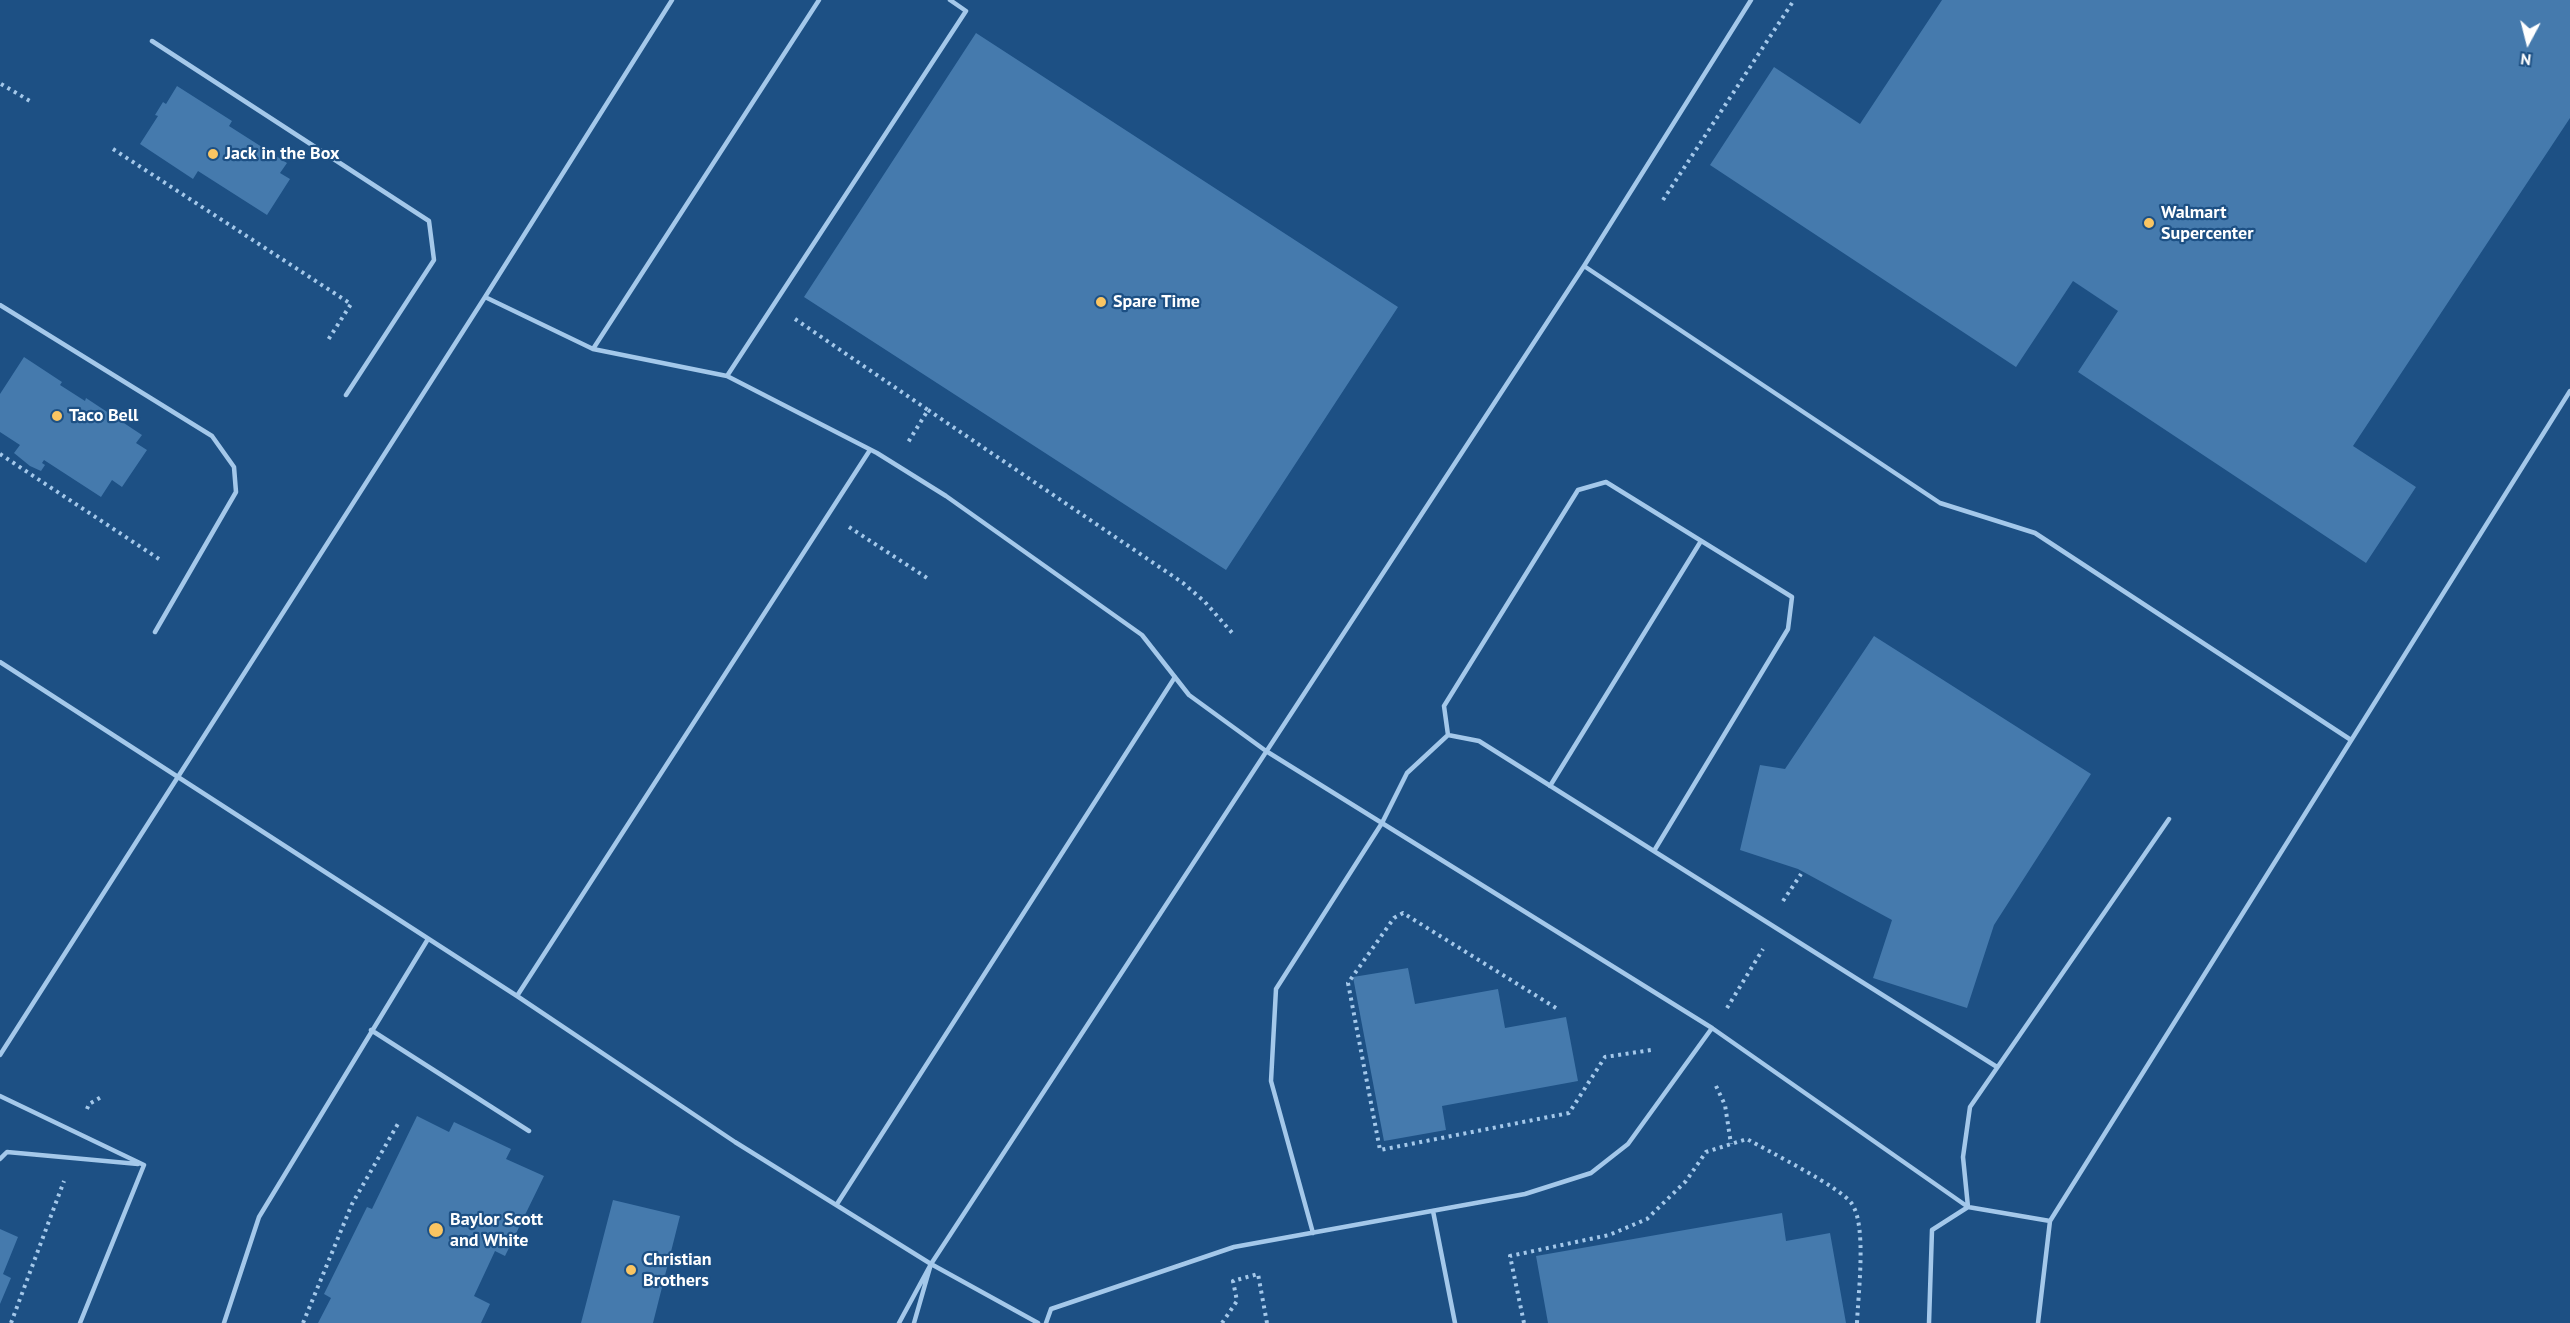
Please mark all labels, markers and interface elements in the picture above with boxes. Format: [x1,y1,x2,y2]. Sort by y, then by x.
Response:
north arrow [2498,12,2558,72]
text: N [2519,49,2532,70]
place label: Jack in the Box [225,143,339,165]
marker: Jack in the Box [206,147,220,161]
place label: Walmart Supercenter [2161,202,2254,244]
marker: Walmart Supercenter [2142,216,2156,230]
place label: Spare Time [1113,291,1200,313]
marker: Spare Time [1094,295,1108,309]
place label: Taco Bell [69,405,138,427]
marker: Taco Bell [50,409,64,423]
place label: Baylor Scott and White [450,1209,543,1252]
marker: Baylor Scott and White [427,1221,445,1239]
place label: Christian Brothers [643,1249,711,1292]
marker: Christian Brothers [624,1263,638,1277]

